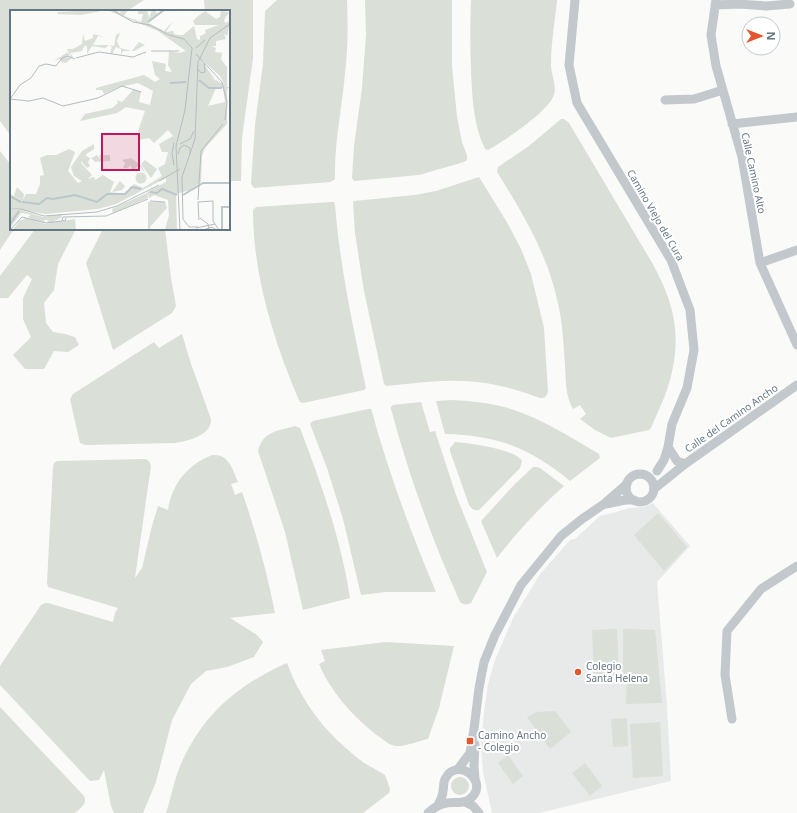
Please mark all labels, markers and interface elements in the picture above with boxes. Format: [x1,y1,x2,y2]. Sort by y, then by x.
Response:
inset map [10,10,230,230]
north arrow [741,16,781,56]
text: N [764,32,779,40]
street label: Calle Camino Alto [739,131,769,215]
street label: Camino Viejo del Cura [624,167,688,263]
street label: Calle del Camino Ancho [682,381,780,455]
place label: Colegio Santa Helena [586,659,648,685]
marker: Colegio Santa Helena [573,667,583,677]
place label: Camino Ancho - Colegio [478,728,546,754]
marker: Camino Ancho - Colegio [465,736,475,746]

